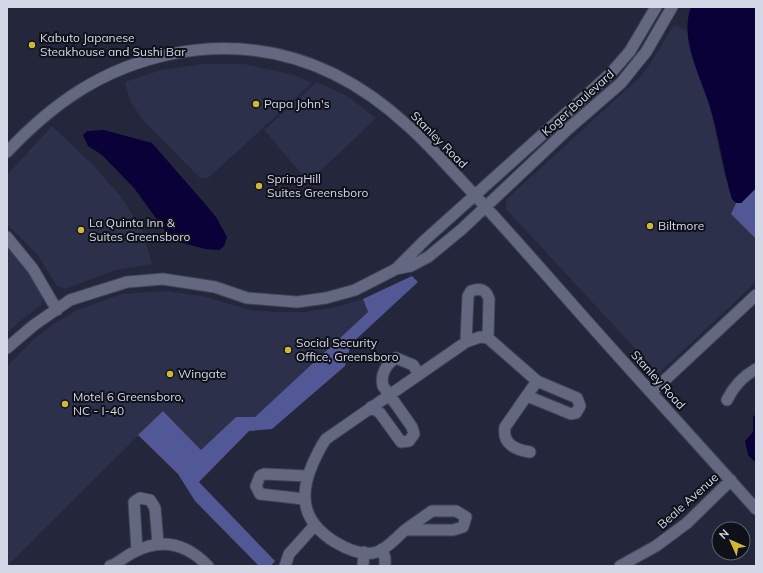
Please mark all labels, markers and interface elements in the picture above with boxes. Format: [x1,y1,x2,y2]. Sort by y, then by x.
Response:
place label: Kabuto Japanese Steakhouse and Sushi Bar [40,30,186,59]
marker: Kabuto Japanese Steakhouse and Sushi Bar [27,40,37,50]
street label: Koger Boulevard [539,66,617,139]
place label: Papa John's [264,96,330,111]
marker: Papa John's [251,99,261,109]
street label: Stanley Road [408,108,471,171]
place label: SpringHill Suites Greensboro [267,171,368,200]
marker: SpringHill Suites Greensboro [254,181,264,191]
place label: La Quinta Inn & Suites Greensboro [89,215,190,244]
place label: Biltmore [658,218,704,233]
marker: Biltmore [645,221,655,231]
marker: La Quinta Inn & Suites Greensboro [76,225,86,235]
place label: Social Security Office, Greensboro [296,335,399,364]
marker: Social Security Office, Greensboro [283,345,293,355]
street label: Stanley Road [628,347,689,412]
place label: Wingate [178,366,226,381]
marker: Wingate [165,369,175,379]
place label: Motel 6 Greensboro, NC - I-40 [73,389,184,418]
marker: Motel 6 Greensboro, NC - I-40 [60,399,70,409]
street label: Beale Avenue [654,470,721,532]
north arrow [711,521,751,561]
text: N [716,526,732,542]

